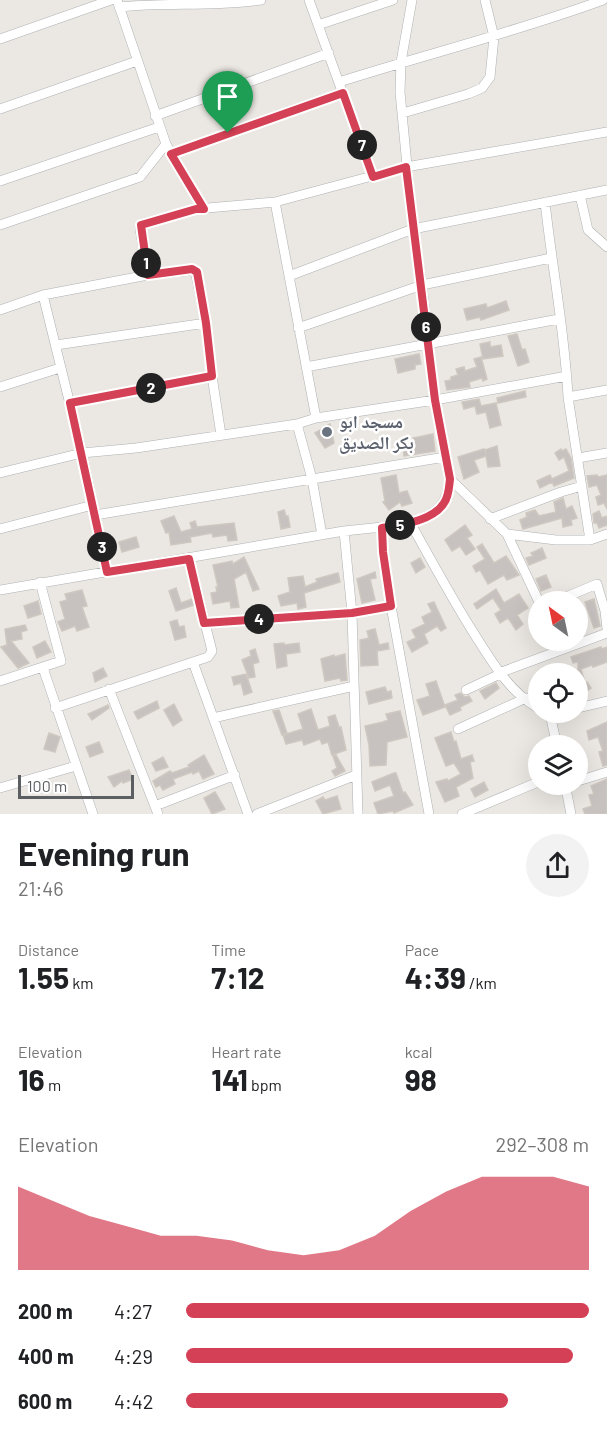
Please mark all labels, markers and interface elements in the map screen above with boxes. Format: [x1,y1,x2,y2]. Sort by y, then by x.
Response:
pin [202,71,253,133]
icon: arrive [211,80,244,113]
pin: 7 [347,130,377,160]
text: 7 [358,135,366,154]
pin: 1 [131,248,161,278]
text: 1 [143,253,149,272]
pin: 6 [411,312,441,342]
text: 6 [422,317,430,336]
pin: 2 [136,373,166,403]
text: 2 [147,378,155,397]
place label: مسجد ابو بكر الصديق [339,410,414,454]
marker: مسجد ابو بكر الصديق [320,425,334,439]
pin: 5 [385,510,415,540]
text: 5 [396,515,404,534]
pin: 3 [87,532,117,562]
text: 3 [98,537,106,556]
north arrow [528,591,588,651]
map controls [528,591,588,795]
pin: 4 [244,604,274,634]
text: 4 [254,609,264,628]
button: locate [528,663,588,723]
button: layers [528,735,588,795]
scale bar [18,772,134,800]
text: 100 m [27,776,67,795]
text: Evening run [18,833,190,873]
button: share [526,834,589,897]
text: 21:46 [18,876,64,900]
text: Distance [18,940,79,959]
text: Time [211,940,246,959]
text: Pace [405,940,439,959]
text: 1.55 [18,959,69,995]
text: 7:12 [211,959,265,995]
text: 4:39 [405,959,466,995]
text: km [69,973,94,992]
text: /km [466,973,497,992]
text: Elevation [18,1042,82,1061]
text: Heart rate [211,1042,282,1061]
text: kcal [405,1042,433,1061]
text: 16 [18,1061,45,1097]
text: 141 [211,1061,248,1097]
text: 98 [405,1061,437,1097]
text: m [45,1075,61,1094]
text: bpm [248,1075,282,1094]
text: Elevation [18,1132,99,1156]
text: 292–308 m [496,1132,589,1156]
text: 200 m [18,1299,73,1323]
text: 4:27 [114,1299,152,1323]
text: 400 m [18,1344,74,1368]
text: 4:29 [114,1344,153,1368]
text: 600 m [18,1389,72,1413]
text: 4:42 [114,1389,154,1413]

